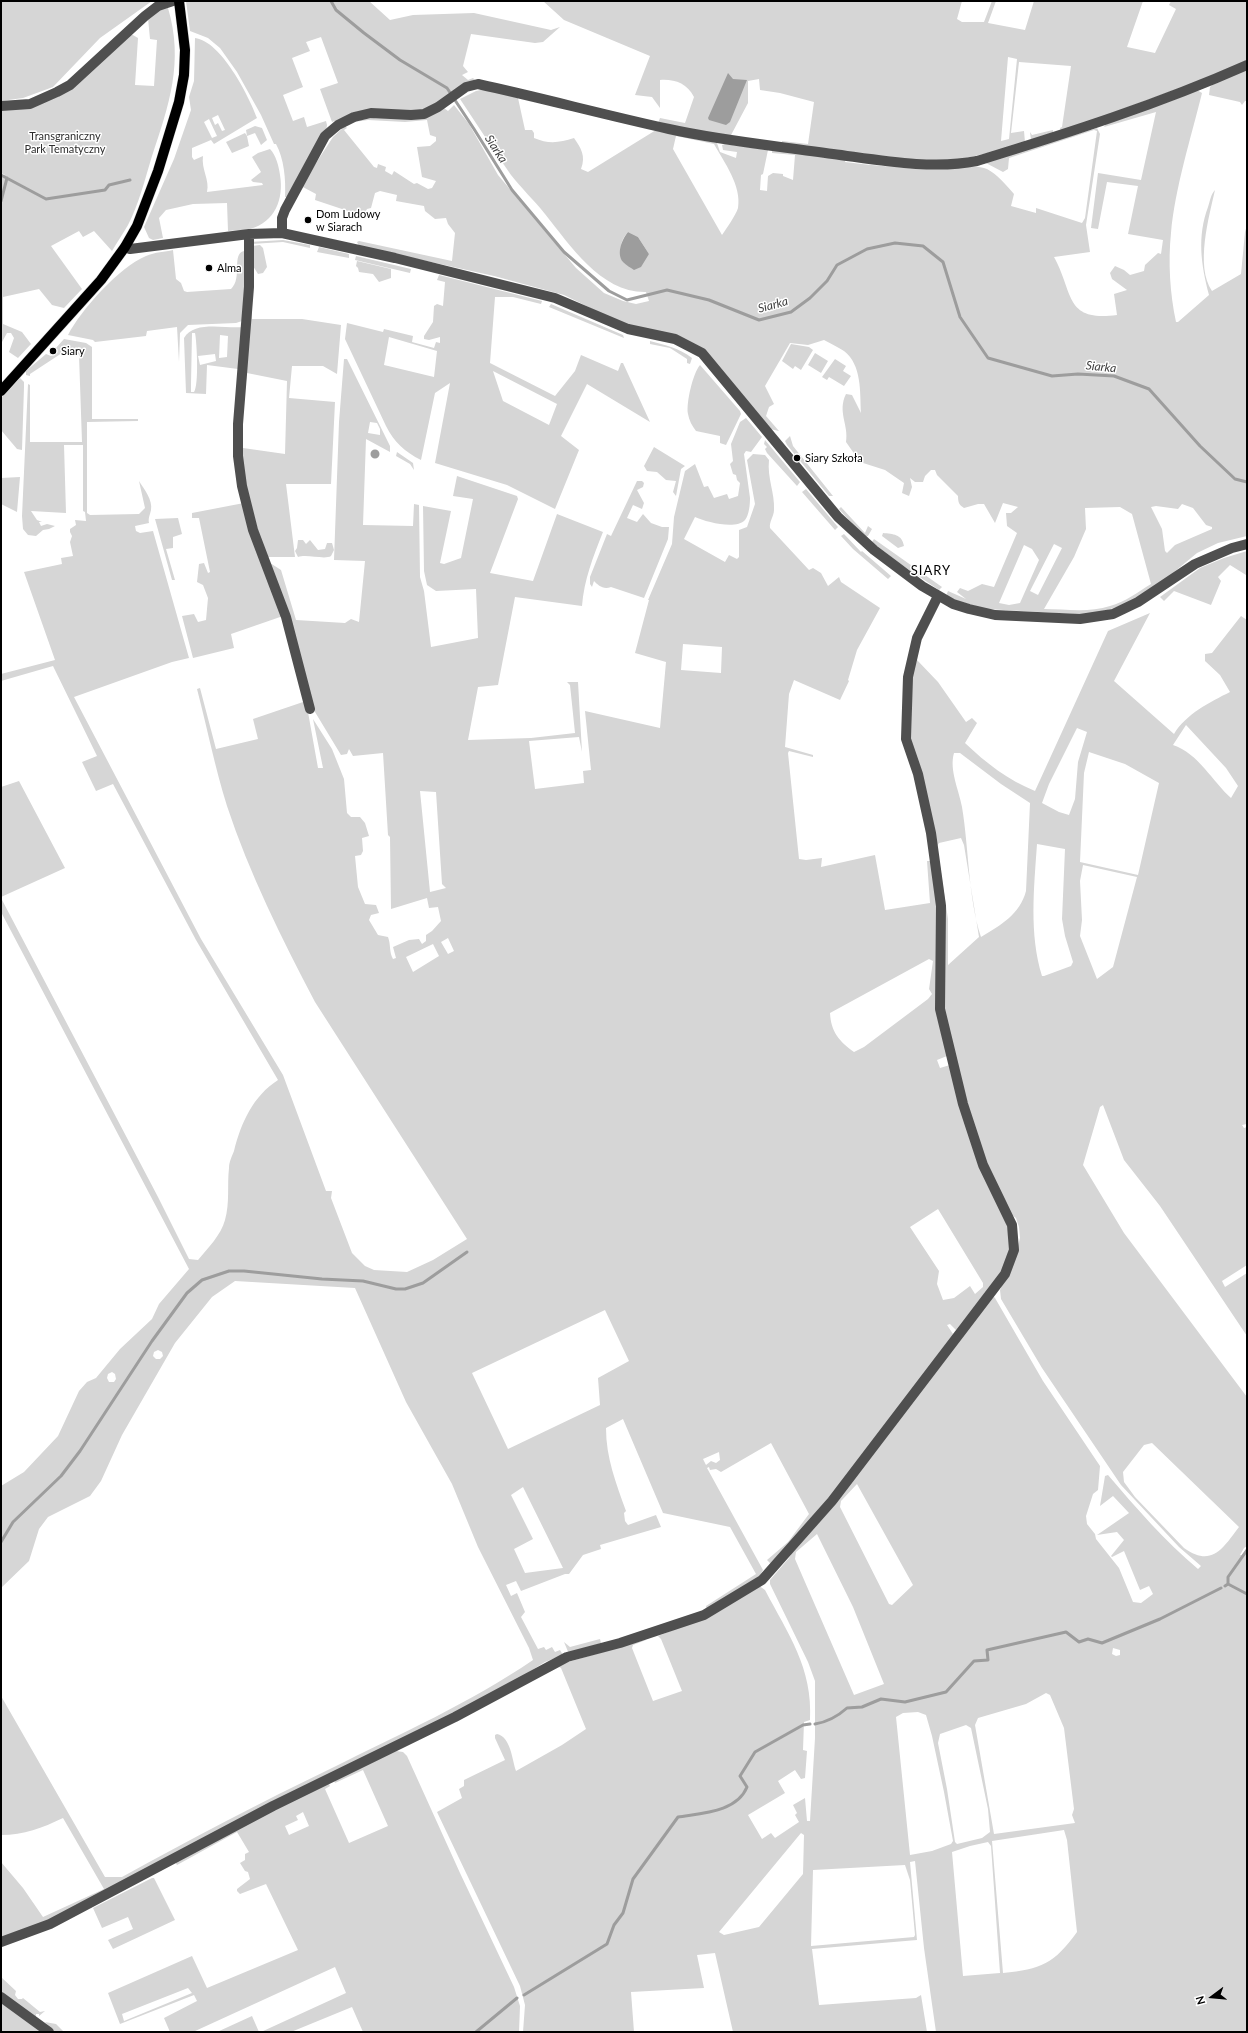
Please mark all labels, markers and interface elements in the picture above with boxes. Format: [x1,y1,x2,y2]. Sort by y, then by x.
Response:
park label: Transgraniczny Park Tematyczny [24,129,106,155]
water label: Siarka [482,132,510,166]
place label: Dom Ludowy w Siarach [316,207,380,233]
marker: Dom Ludowy w Siarach [303,215,313,225]
place label: Alma [217,261,242,275]
marker: Alma [204,263,214,273]
water label: Siarka [756,294,790,316]
place label: Siary [61,344,85,358]
marker: Siary [48,346,58,356]
water label: Siarka [1085,358,1117,376]
place label: Siary Szkoła [805,451,863,465]
marker: Siary Szkoła [792,453,802,463]
district label: SIARY [911,563,951,579]
north arrow [1192,1977,1232,2017]
text: N [1193,1995,1207,2006]

